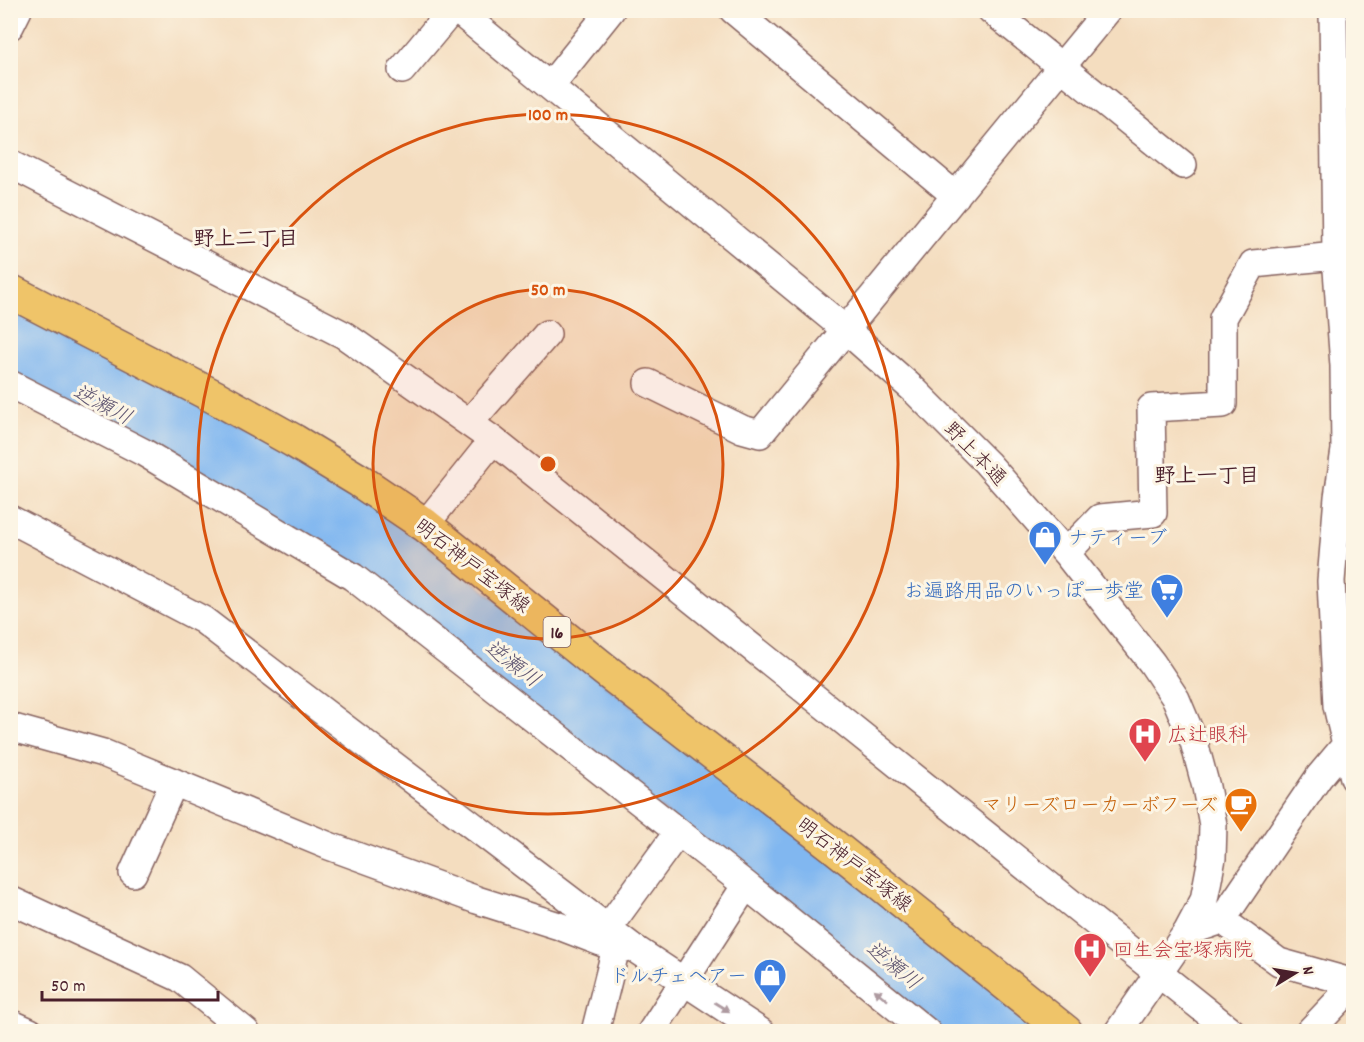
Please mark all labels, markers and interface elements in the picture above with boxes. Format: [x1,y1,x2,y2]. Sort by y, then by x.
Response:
text: 100 m [528,104,568,129]
district label: 野上二丁目 [194,226,299,256]
text: 50 m [531,279,565,304]
water label: 逆瀬川 [67,379,136,435]
street label: 野上本通 [936,417,1012,494]
centre of rings [538,454,558,474]
district label: 野上一丁目 [1155,463,1260,493]
street label: 明石神戸宝塚線 [407,513,535,621]
shop icon: ナティーブ [1027,519,1063,566]
place label: ナティーブ [1068,526,1167,554]
supermarket icon: お遍路用品のいっぽ一歩堂 [1149,572,1185,619]
place label: お遍路用品のいっぽ一歩堂 [904,579,1144,607]
road number: 16 [544,617,570,647]
water label: 逆瀬川 [477,634,545,696]
hospital icon: 広辻眼科 [1127,716,1163,763]
place label: 広辻眼科 [1168,723,1248,751]
cafe icon: マリーズローカーボフーズ [1223,786,1259,833]
place label: マリーズローカーボフーズ [982,793,1218,821]
street label: 明石神戸宝塚線 [789,812,917,920]
hospital icon: 回生会宝塚病院 [1072,931,1108,978]
water label: 逆瀬川 [858,936,926,999]
place label: 回生会宝塚病院 [1113,938,1253,966]
north arrow [1265,943,1325,1003]
shop icon: ドルチェヘアー [752,957,788,1004]
scale bar [42,964,218,1002]
place label: ドルチェヘアー [610,964,747,992]
text: N [1295,965,1319,977]
text: 50 m [51,975,86,1000]
one-way arrow [873,988,889,1001]
one-way arrow [714,1001,730,1012]

